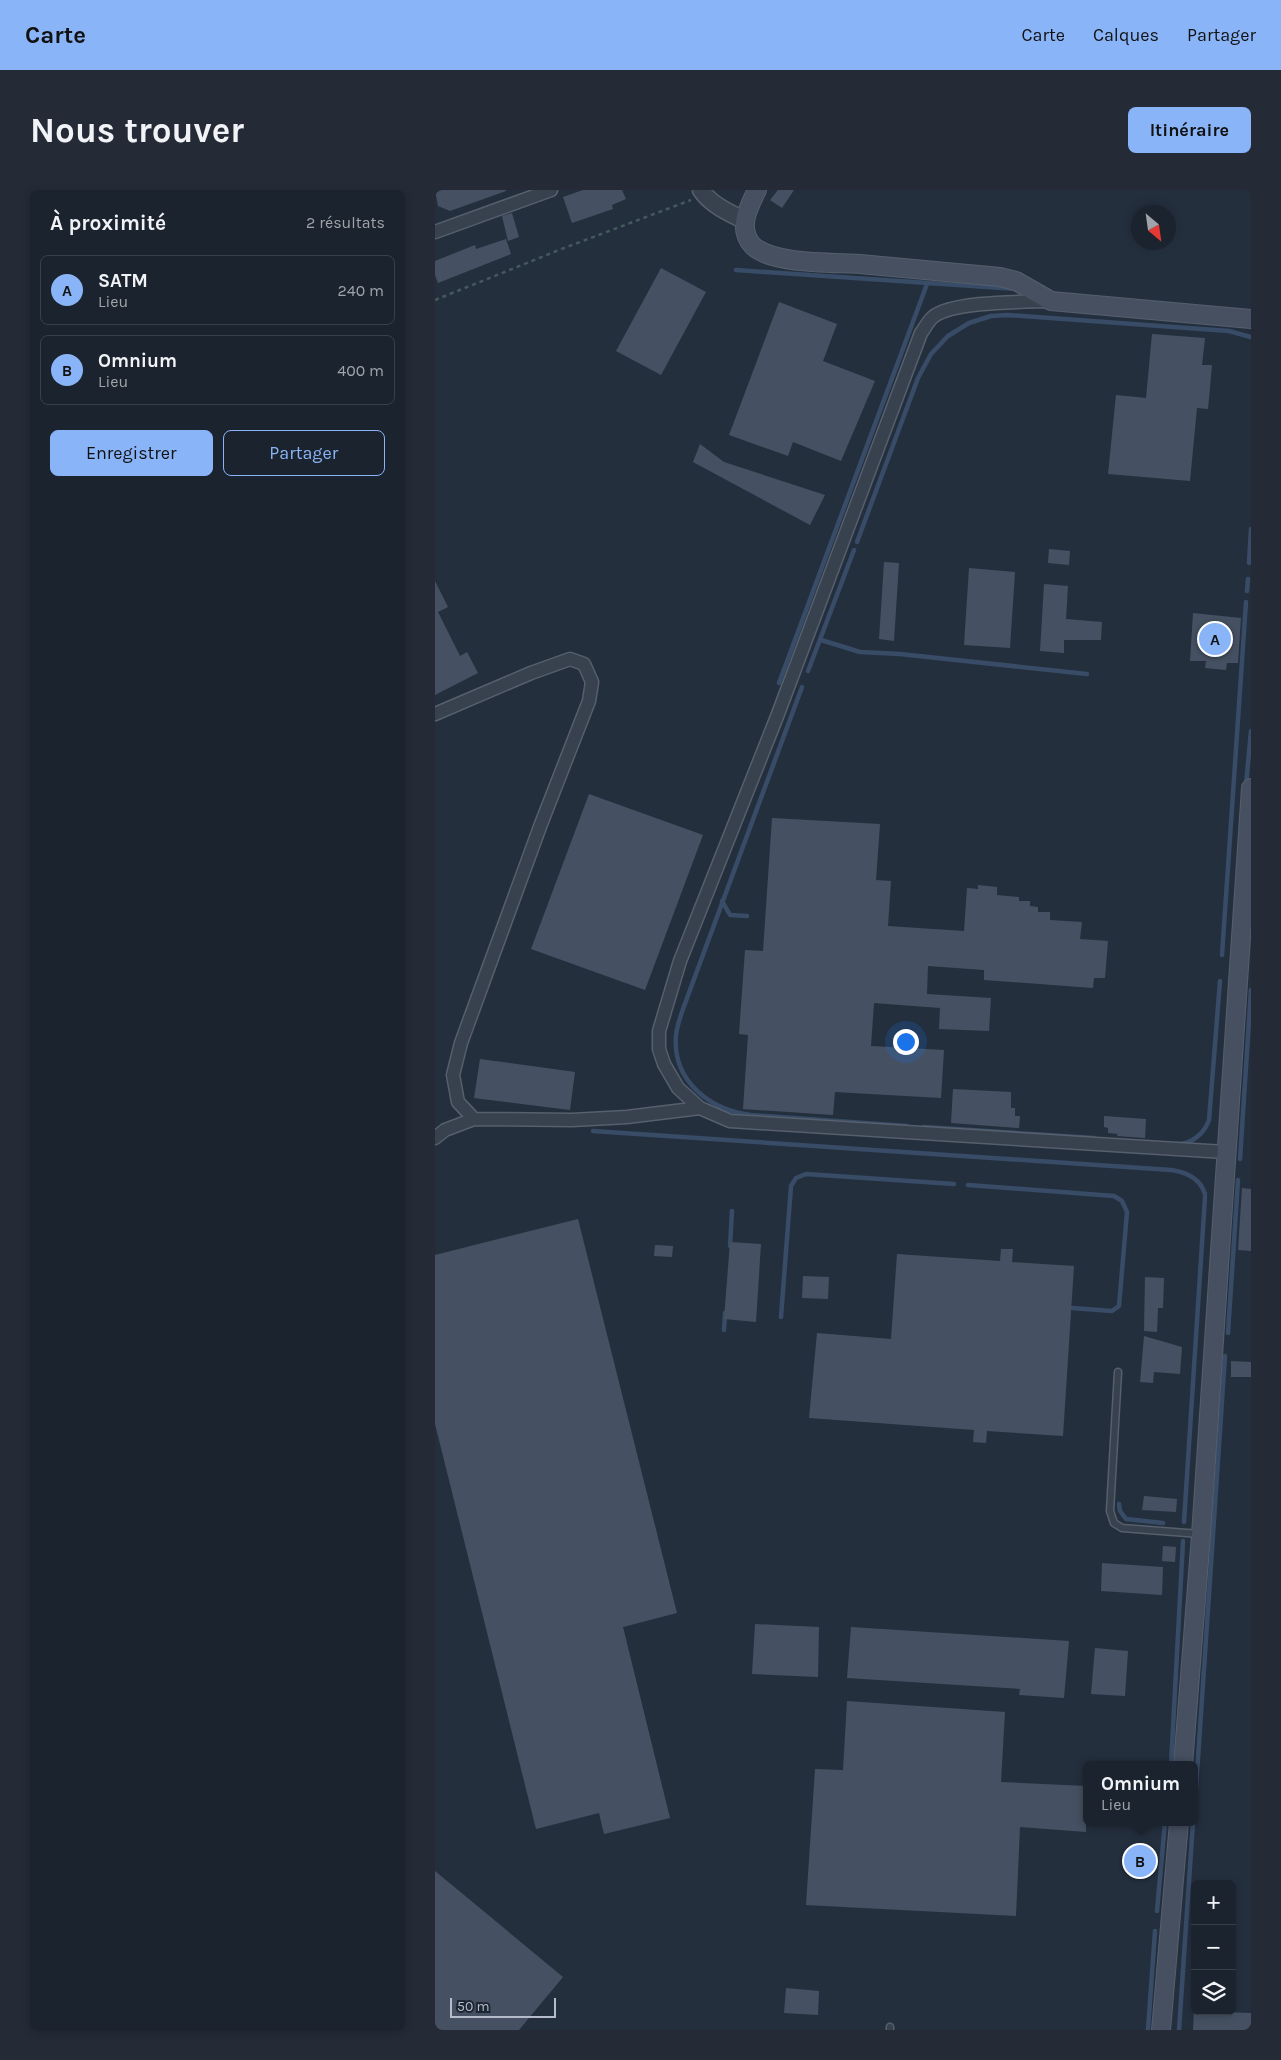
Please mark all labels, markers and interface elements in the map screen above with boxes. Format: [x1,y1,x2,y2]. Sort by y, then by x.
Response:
text: Carte [25,21,86,49]
text: Carte [1021,24,1065,46]
text: Calques [1093,24,1159,46]
text: Partager [1187,24,1256,46]
button: Itinéraire [1128,107,1251,153]
text: Nous trouver [30,110,244,151]
north arrow [1131,205,1176,250]
text: À proximité [50,211,166,235]
text: 2 résultats [306,213,385,232]
text: SATM [98,270,148,292]
text: A [62,281,72,300]
text: 240 m [338,281,384,300]
text: Lieu [98,292,128,311]
text: Omnium [98,350,177,372]
text: B [62,361,72,380]
text: 400 m [337,361,384,380]
text: Lieu [98,372,128,391]
button: Enregistrer [50,430,213,476]
button: Partager [223,430,385,476]
pin: A [1199,620,1231,658]
your location [893,1029,919,1055]
popup [1083,1761,1198,1826]
text: Omnium [1101,1773,1180,1795]
text: Lieu [1101,1795,1131,1814]
pin: B [1124,1842,1156,1880]
map controls [1191,1880,1236,2015]
button: + [1191,1880,1236,1925]
button: − [1191,1925,1236,1970]
button: layers [1191,1970,1236,2015]
scale bar [450,1995,556,2018]
text: 50 m [457,1998,490,2015]

